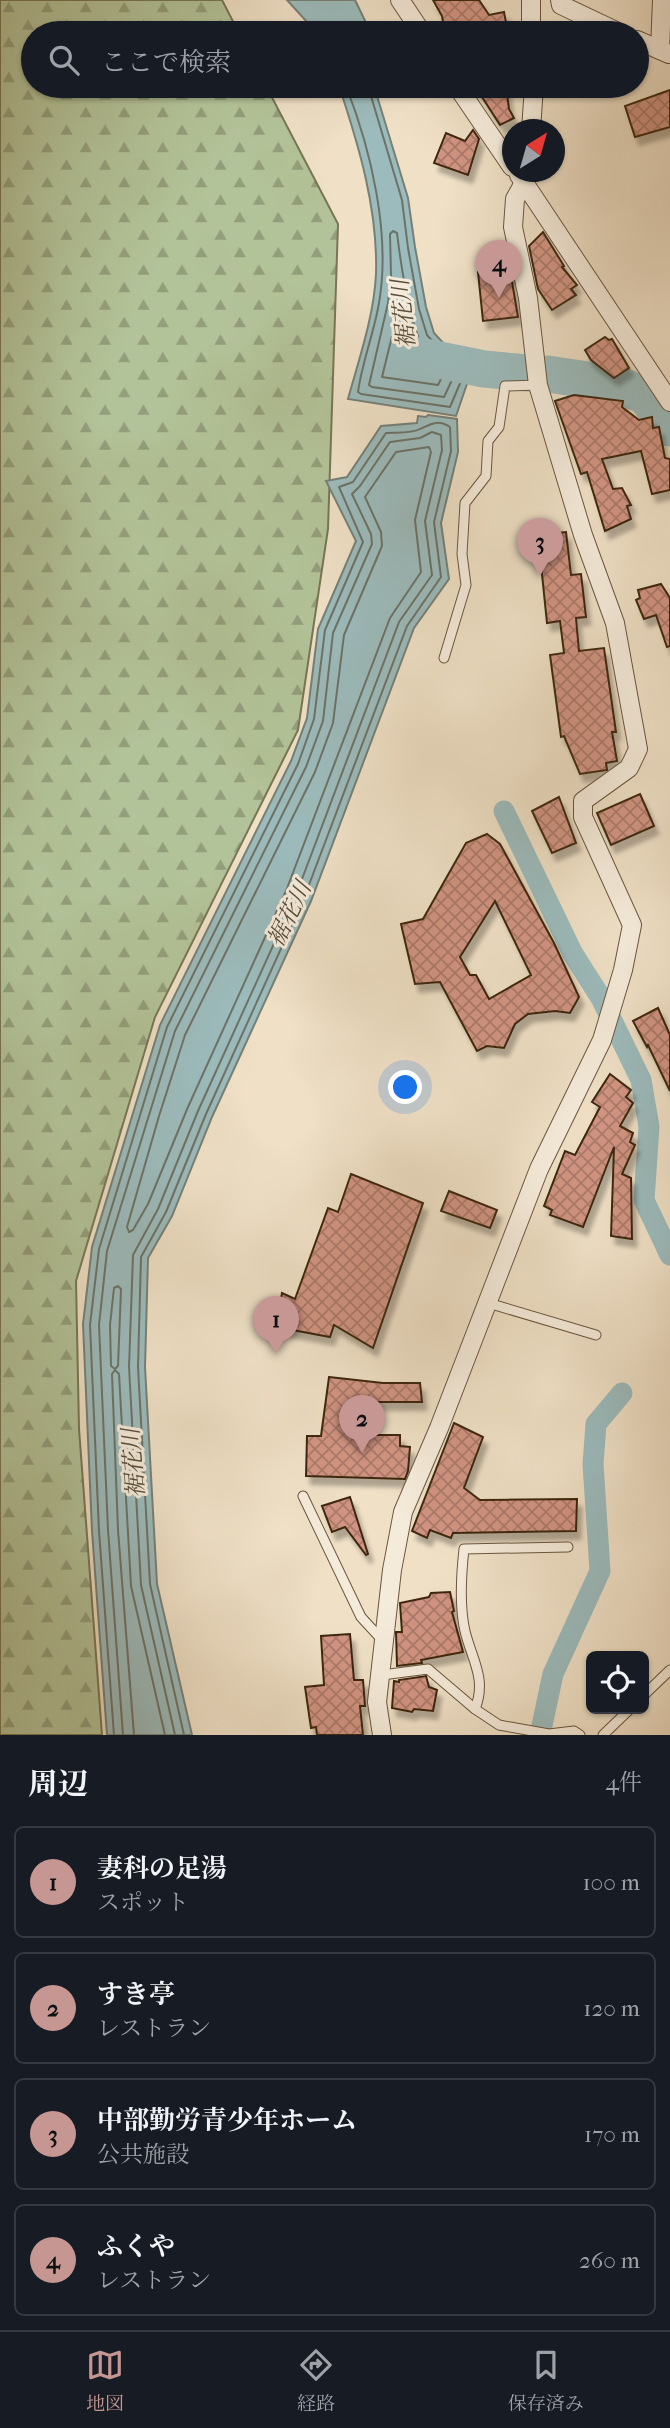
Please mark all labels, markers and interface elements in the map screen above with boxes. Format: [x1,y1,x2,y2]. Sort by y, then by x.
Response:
search box [21,21,649,98]
icon: search [45,41,83,79]
text: ここで検索 [101,47,231,78]
north arrow [502,119,565,182]
pin: 4 [476,240,522,298]
water label: 裾花川 [386,275,421,350]
pin: 3 [517,518,563,576]
water label: 裾花川 [262,875,318,951]
your location [388,1070,422,1104]
pin: 1 [253,1296,299,1354]
pin: 2 [339,1395,385,1453]
water label: 裾花川 [117,1424,150,1499]
map controls [586,1651,649,1714]
button: locate [586,1651,649,1714]
text: 周辺 [28,1767,88,1802]
text: 4件 [605,1769,642,1796]
text: 妻科の足湯 [97,1853,227,1884]
text: 1 [49,1869,57,1896]
text: 100 m [582,1869,640,1896]
text: スポット [97,1889,189,1916]
text: すき亭 [97,1979,175,2010]
text: 2 [47,1995,59,2022]
text: 120 m [583,1995,640,2022]
text: レストラン [97,2015,211,2042]
text: 中部勤労青少年ホーム [97,2105,357,2136]
text: 3 [48,2121,58,2148]
text: 170 m [584,2121,640,2148]
text: 公共施設 [97,2141,189,2168]
text: ふくや [97,2231,175,2262]
text: 4 [46,2247,60,2274]
text: 260 m [579,2247,640,2274]
text: レストラン [97,2267,211,2294]
tab: 地図 [86,2346,124,2415]
tab: 経路 [297,2346,335,2415]
tab: 保存済み [508,2346,584,2415]

